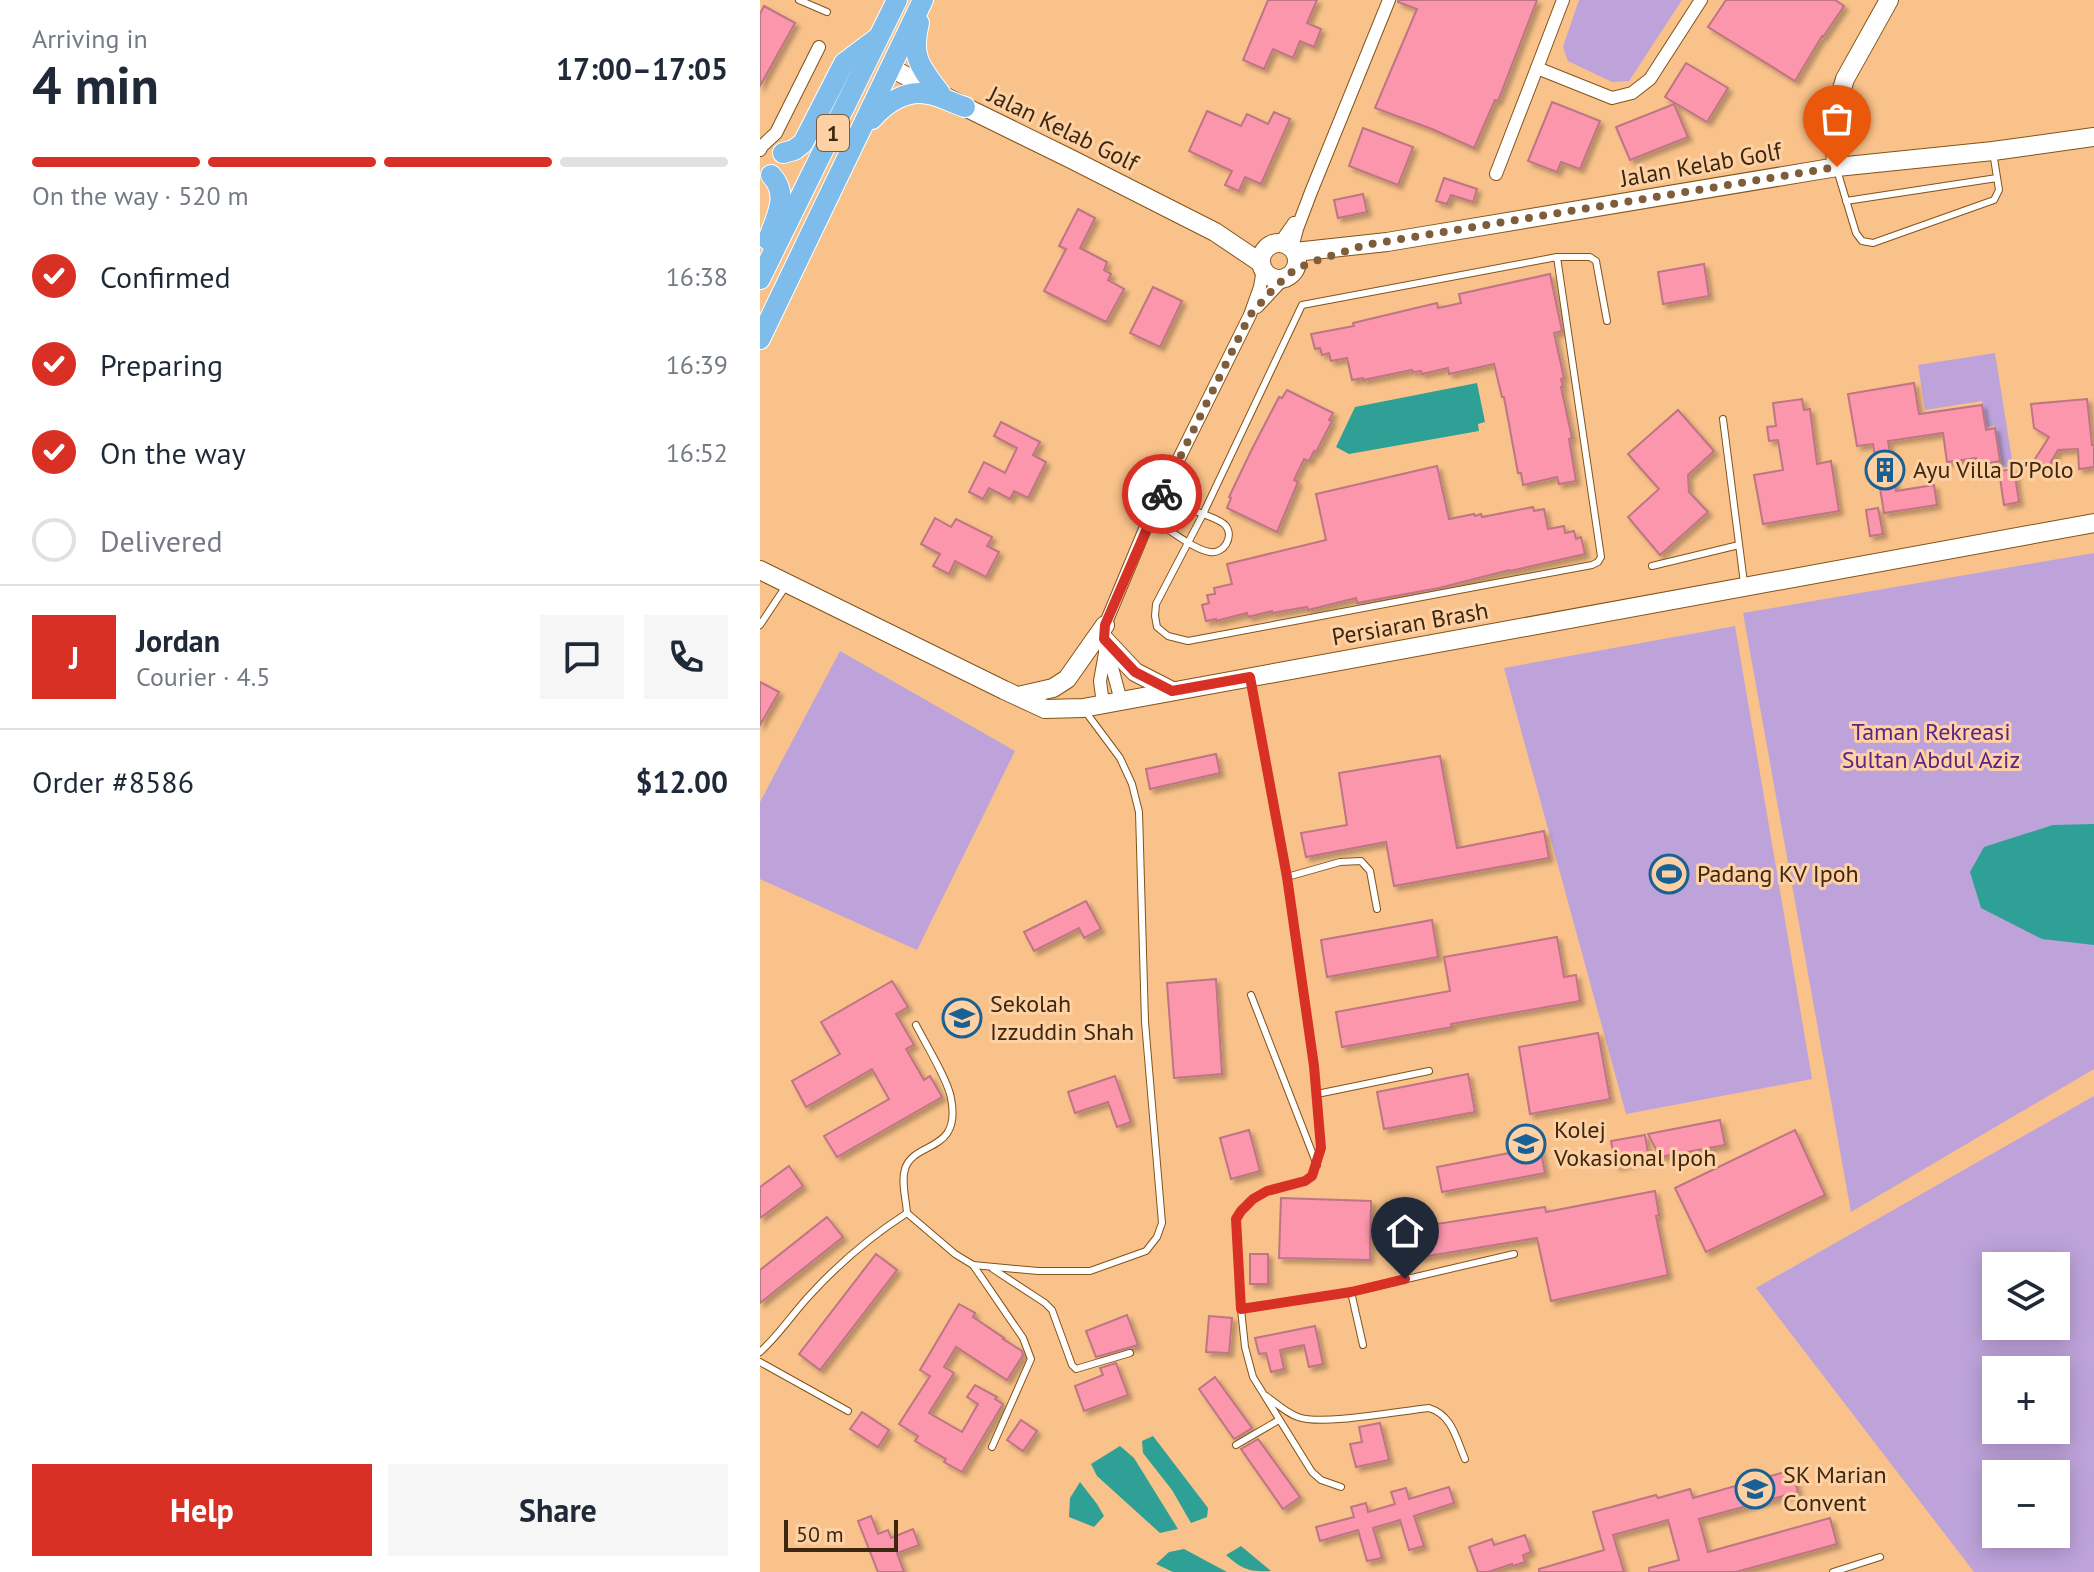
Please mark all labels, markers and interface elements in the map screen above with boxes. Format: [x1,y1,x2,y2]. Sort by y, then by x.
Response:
text: Arriving in [32,22,148,55]
text: 17:00–17:05 [556,49,728,88]
text: 4 min [32,51,159,118]
street label: Jalan Kelab Golf [982,78,1145,179]
pin [1803,85,1871,167]
icon: bag [1815,97,1859,141]
road number: 1 [817,115,849,151]
street label: Jalan Kelab Golf [1617,135,1785,194]
text: On the way · 520 m [32,179,249,212]
icon: check [32,254,76,298]
text: Confirmed [100,257,231,296]
text: 16:38 [666,260,728,293]
icon: check [32,342,76,386]
text: Preparing [100,345,223,384]
text: 16:39 [666,348,728,381]
icon: check [32,430,76,474]
text: On the way [100,433,246,472]
text: 16:52 [666,436,728,469]
building icon: Ayu Villa D'Polo [1864,449,1906,491]
courier [1122,454,1202,534]
place label: Ayu Villa D'Polo [1913,454,2074,485]
icon: bike [1140,472,1184,516]
text: Delivered [100,521,223,560]
street label: Persiaran Brash [1329,595,1491,653]
button: chat [540,615,624,699]
button: phone [644,615,728,699]
text: Jordan [136,621,220,660]
text: J [69,638,79,677]
text: Courier · 4.5 [136,660,270,693]
park label: Taman Rekreasi Sultan Abdul Aziz [1842,716,2020,775]
text: Order #8586 [32,762,194,801]
text: $12.00 [636,762,728,801]
sports icon: Padang KV Ipoh [1648,853,1690,895]
place label: Padang KV Ipoh [1697,858,1859,889]
place label: Sekolah Izzuddin Shah [990,988,1134,1047]
school or university icon: Sekolah Izzuddin Shah [941,997,983,1039]
place label: Kolej Vokasional Ipoh [1553,1114,1716,1173]
school or university icon: Kolej Vokasional Ipoh [1505,1123,1547,1165]
pin [1371,1197,1439,1279]
icon: home [1383,1209,1427,1253]
map controls [1982,1252,2070,1548]
button: layers [1982,1252,2070,1340]
button: + [1982,1356,2070,1444]
place label: SK Marian Convent [1783,1459,1887,1518]
button: − [1982,1460,2070,1548]
button: Help [32,1464,372,1556]
button: Share [388,1464,728,1556]
school or university icon: SK Marian Convent [1734,1468,1776,1510]
scale bar [784,1516,898,1552]
text: 50 m [796,1520,844,1548]

